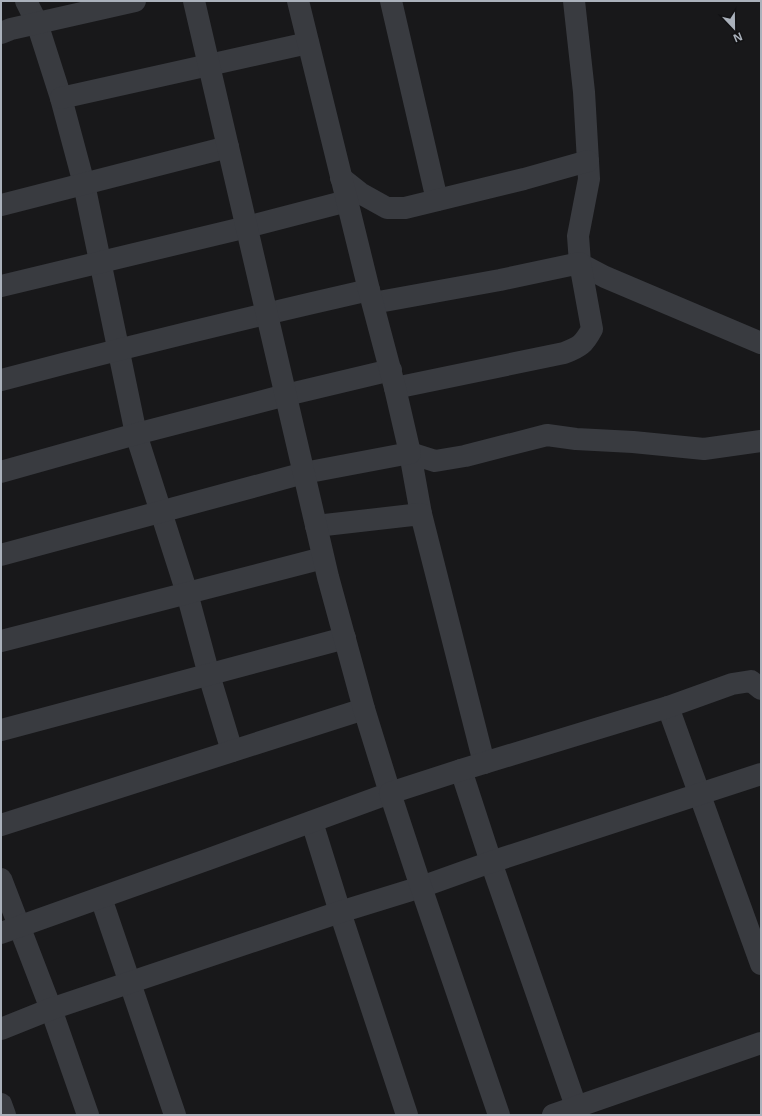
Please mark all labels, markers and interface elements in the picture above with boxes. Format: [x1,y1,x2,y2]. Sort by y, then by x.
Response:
north arrow [714,8,754,48]
text: N [731,29,745,46]

